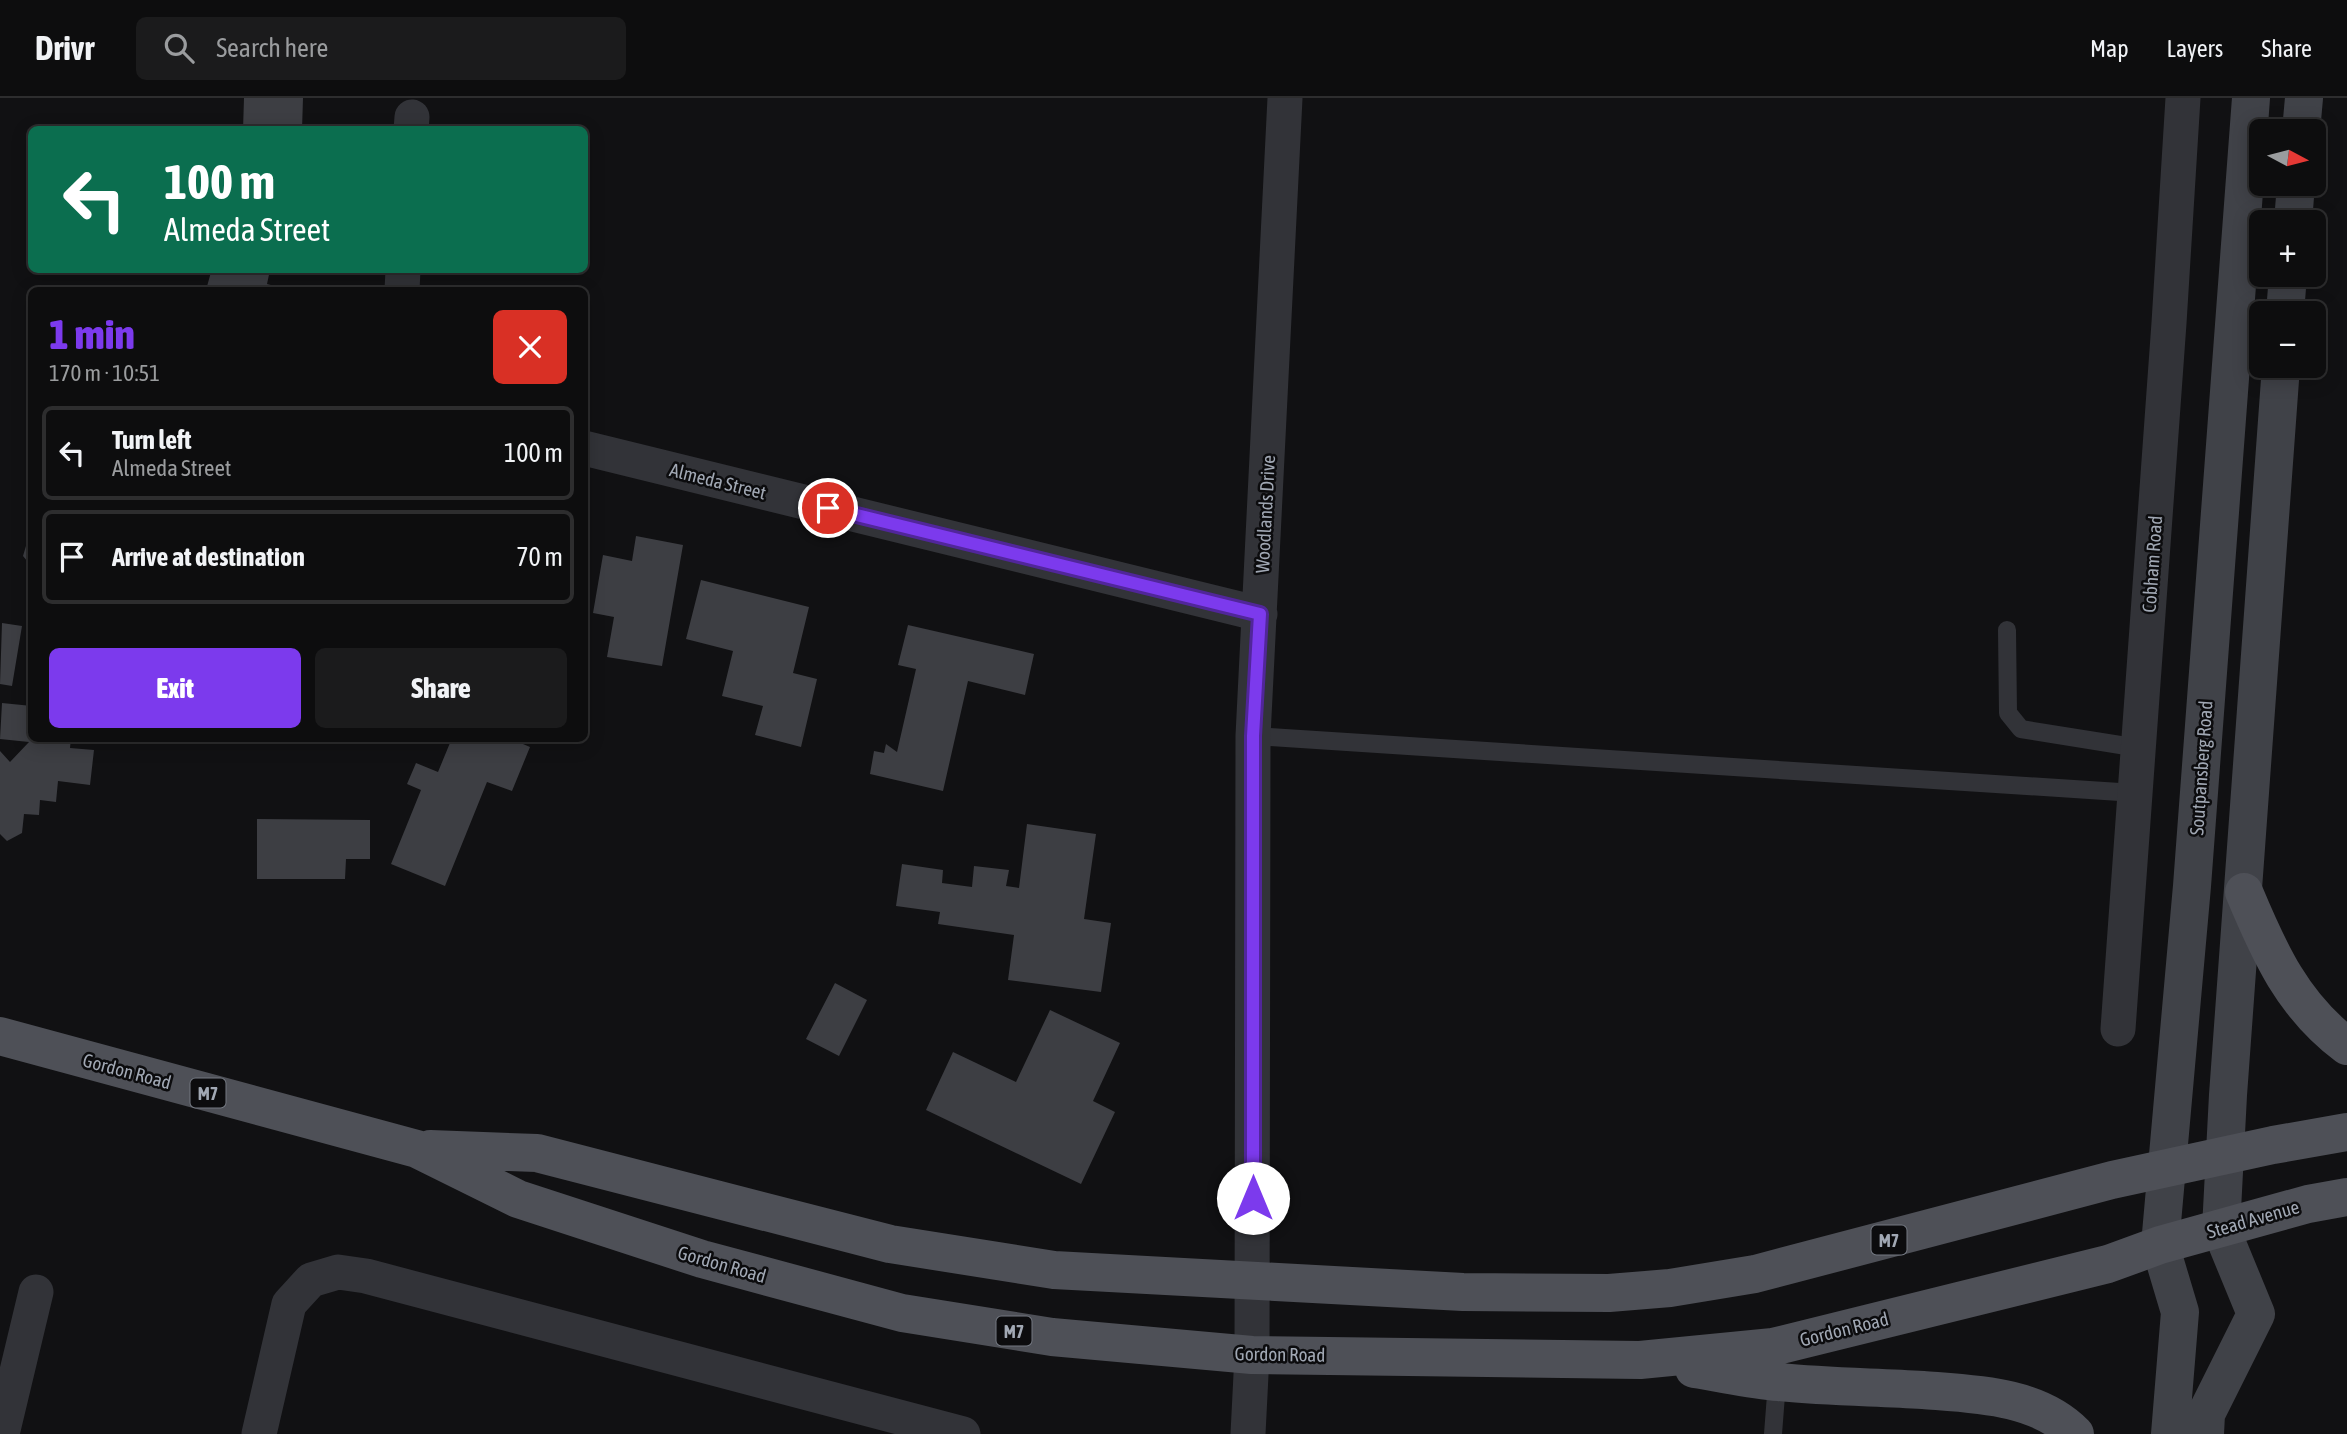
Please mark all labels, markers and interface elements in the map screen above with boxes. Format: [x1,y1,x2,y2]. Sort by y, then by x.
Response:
search box [136,17,626,80]
text: Drivr [35,29,94,67]
icon: search [160,29,198,67]
text: Search here [216,33,328,63]
text: Map [2090,35,2129,62]
text: Layers [2167,35,2223,62]
text: Share [2261,35,2312,62]
north arrow [2249,119,2326,196]
map controls [2249,119,2326,378]
text: 100 m [164,153,275,209]
icon: left [49,154,140,245]
button: + [2249,210,2326,287]
text: Almeda Street [164,211,330,248]
button: − [2249,301,2326,378]
text: 1 min [49,310,135,358]
button: close [493,310,567,384]
text: 170 m · 10:51 [49,360,160,386]
text: Turn left [112,425,192,455]
icon: left [53,434,91,472]
text: 100 m [504,438,563,468]
street label: Woodlands Drive [1251,454,1279,574]
text: Almeda Street [112,455,231,481]
street label: Almeda Street [667,458,769,504]
pin [798,478,858,538]
icon: arrive [809,489,847,527]
street label: Cobham Road [2138,515,2166,613]
icon: arrive [53,538,91,576]
text: Arrive at destination [112,542,305,572]
text: 70 m [516,542,563,572]
button: Exit [49,648,301,728]
button: Share [315,648,567,728]
street label: Soutpansberg Road [2185,700,2217,836]
street label: Gordon Road [80,1049,174,1093]
road number: M7 [190,1078,226,1108]
position arrow [1216,1161,1290,1235]
street label: Stead Avenue [2204,1195,2302,1243]
road number: M7 [1871,1226,1906,1254]
street label: Gordon Road [675,1241,769,1287]
street label: Gordon Road [1797,1307,1891,1351]
road number: M7 [996,1316,1032,1346]
street label: Gordon Road [1234,1342,1326,1366]

